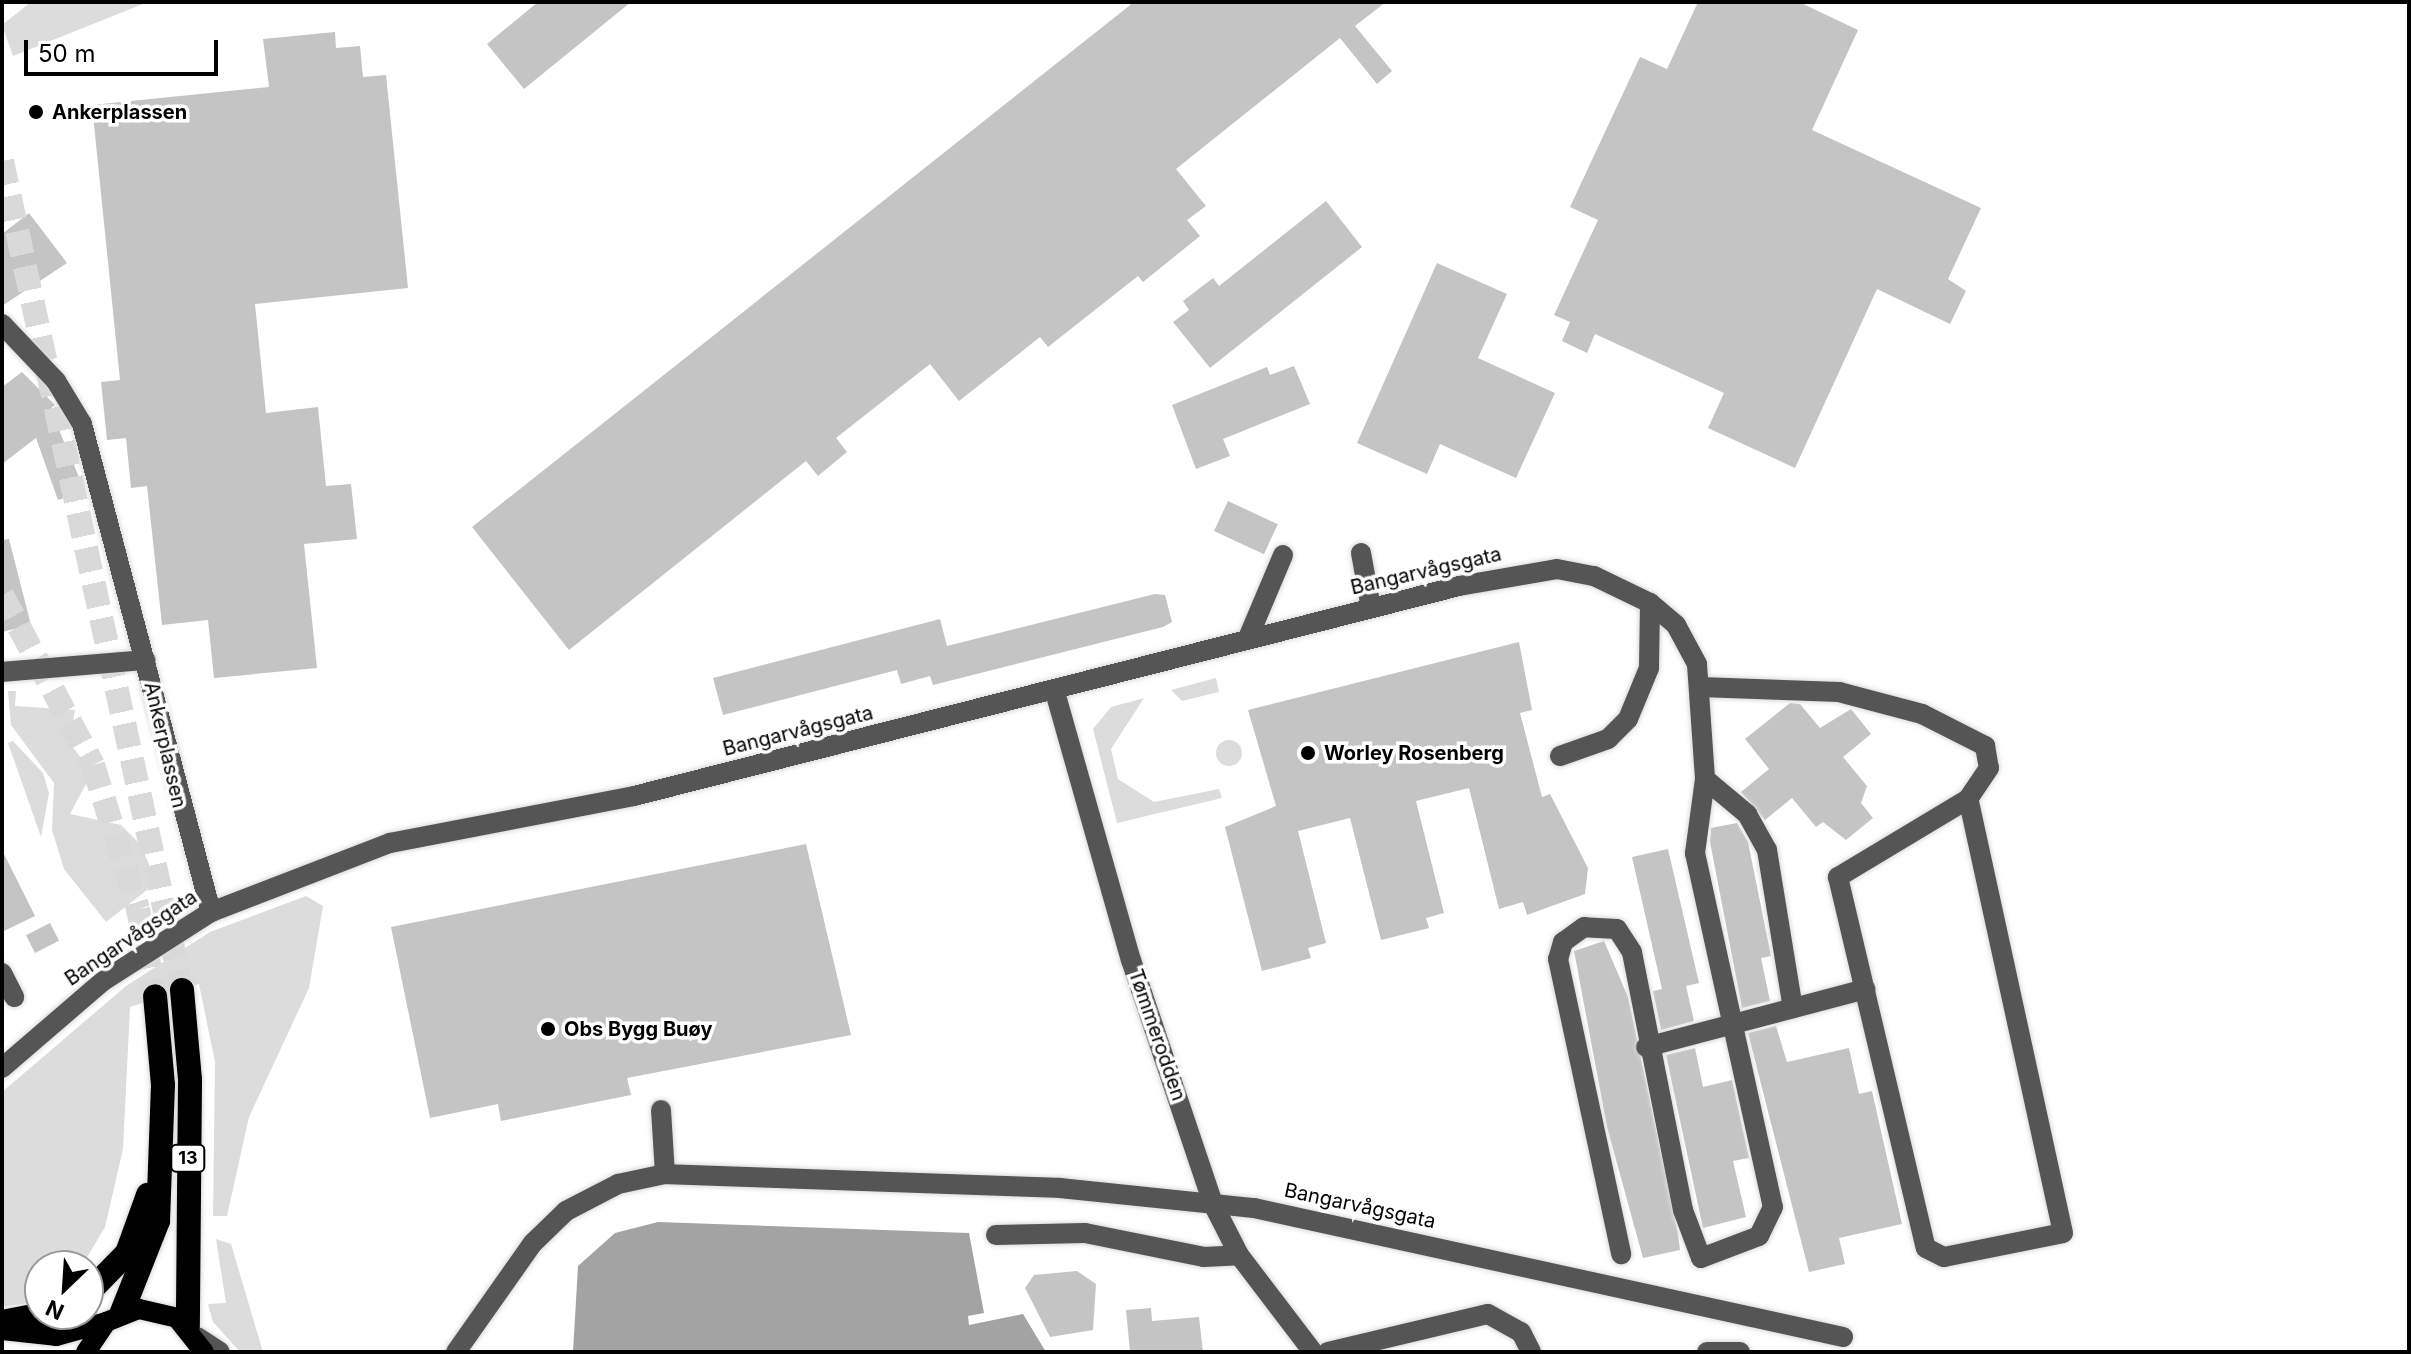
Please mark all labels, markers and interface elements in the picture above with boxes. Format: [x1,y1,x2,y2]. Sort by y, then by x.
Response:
scale bar [28,24,222,74]
text: 50 m [38,39,96,68]
place label: Ankerplassen [52,100,187,124]
marker: Ankerplassen [27,103,45,121]
street label: Bangarvågsgata [1348,542,1504,600]
street label: Ankerplassen [139,680,191,810]
street label: Bangarvågsgata [720,701,876,761]
place label: Worley Rosenberg [1324,741,1504,765]
marker: Worley Rosenberg [1299,744,1317,762]
street label: Bangarvågsgata [60,885,202,991]
street label: Tømmerodden [1123,966,1191,1104]
place label: Obs Bygg Buøy [564,1017,713,1041]
marker: Obs Bygg Buøy [539,1020,557,1038]
road number: 13 [170,1144,206,1172]
street label: Bangarvågsgata [1282,1178,1438,1234]
north arrow [24,1250,104,1330]
text: N [42,1295,68,1325]

